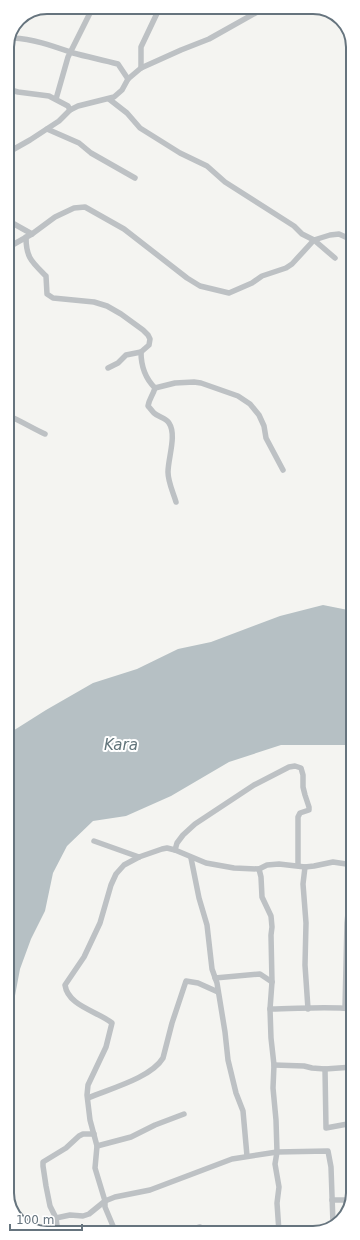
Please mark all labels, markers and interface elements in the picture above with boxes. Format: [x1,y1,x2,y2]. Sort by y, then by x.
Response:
water label: Kara [104,736,138,754]
scale bar [10,1206,82,1232]
text: 100 m [16,1213,54,1227]

